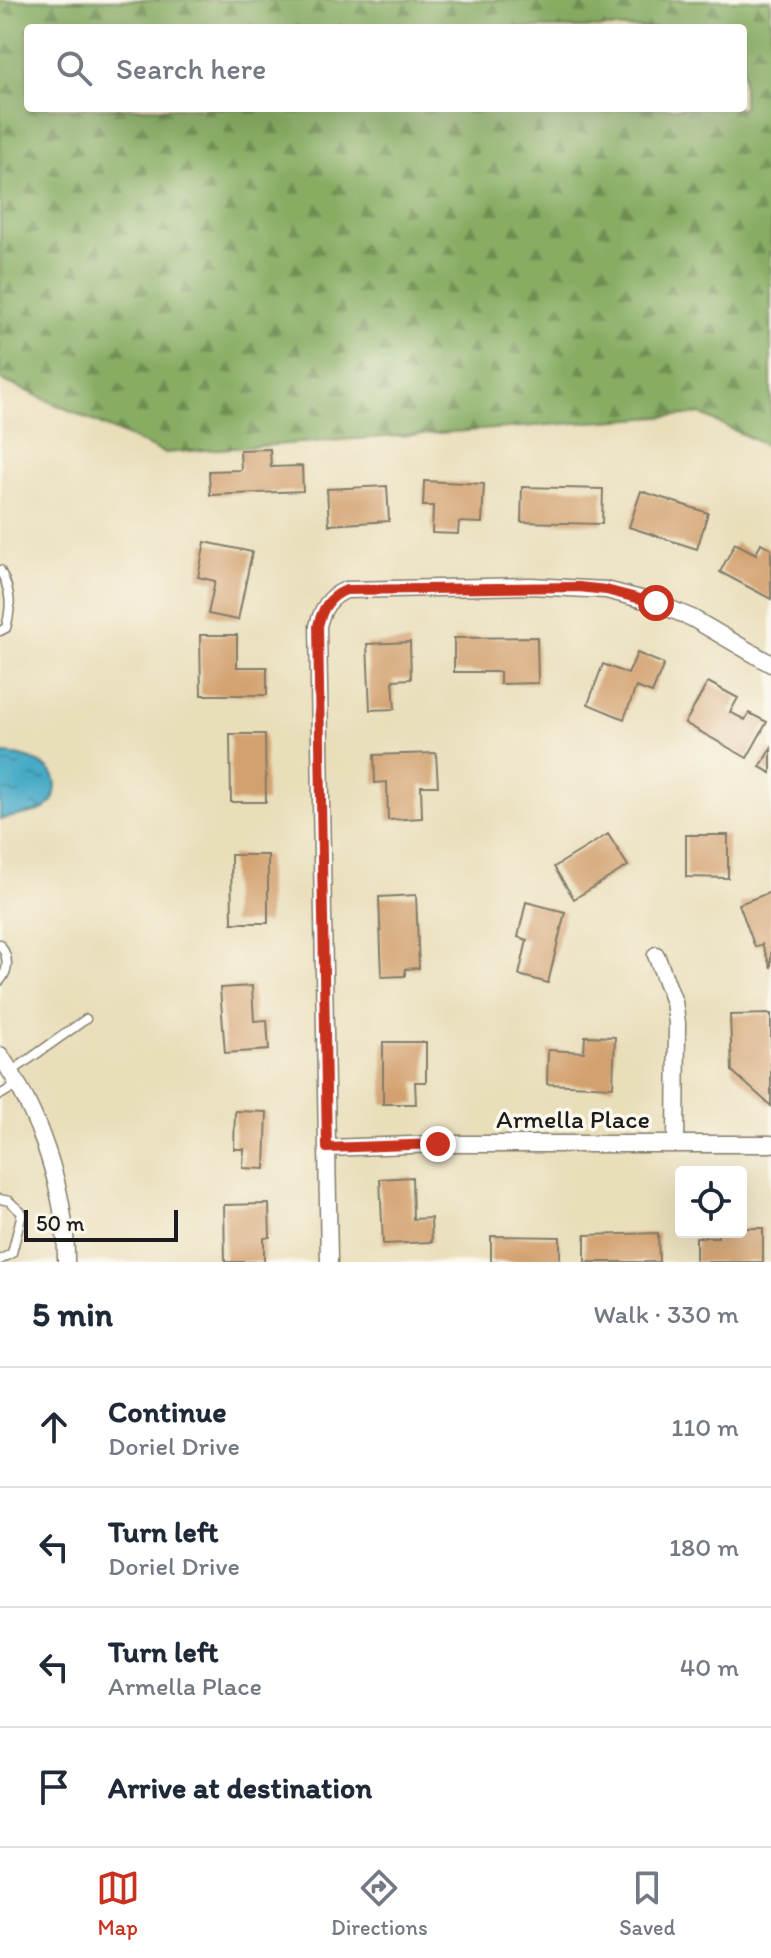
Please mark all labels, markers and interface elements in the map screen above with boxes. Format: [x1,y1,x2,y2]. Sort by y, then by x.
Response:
search box [24,24,747,112]
icon: search [52,46,96,90]
text: Search here [116,50,266,87]
route start [638,585,674,621]
street label: Armella Place [496,1103,650,1135]
route end [420,1126,456,1162]
map controls [675,1166,747,1238]
button: locate [675,1166,747,1238]
scale bar [24,1206,178,1242]
text: 50 m [36,1210,85,1237]
text: 5 min [32,1294,113,1335]
text: Walk · 330 m [594,1298,739,1330]
text: Continue [108,1393,227,1430]
icon: ahead [32,1405,76,1449]
text: 110 m [671,1411,739,1443]
text: Doriel Drive [108,1430,240,1462]
text: Turn left [108,1513,219,1550]
icon: left [32,1525,76,1569]
text: 180 m [669,1531,739,1563]
text: Doriel Drive [108,1550,240,1582]
text: Turn left [108,1633,219,1670]
icon: left [32,1645,76,1689]
text: 40 m [680,1651,739,1683]
text: Armella Place [108,1670,262,1702]
icon: arrive [32,1765,76,1809]
text: Arrive at destination [108,1769,372,1806]
tab: Map [96,1866,140,1941]
tab: Directions [331,1866,428,1941]
tab: Saved [619,1866,675,1941]

